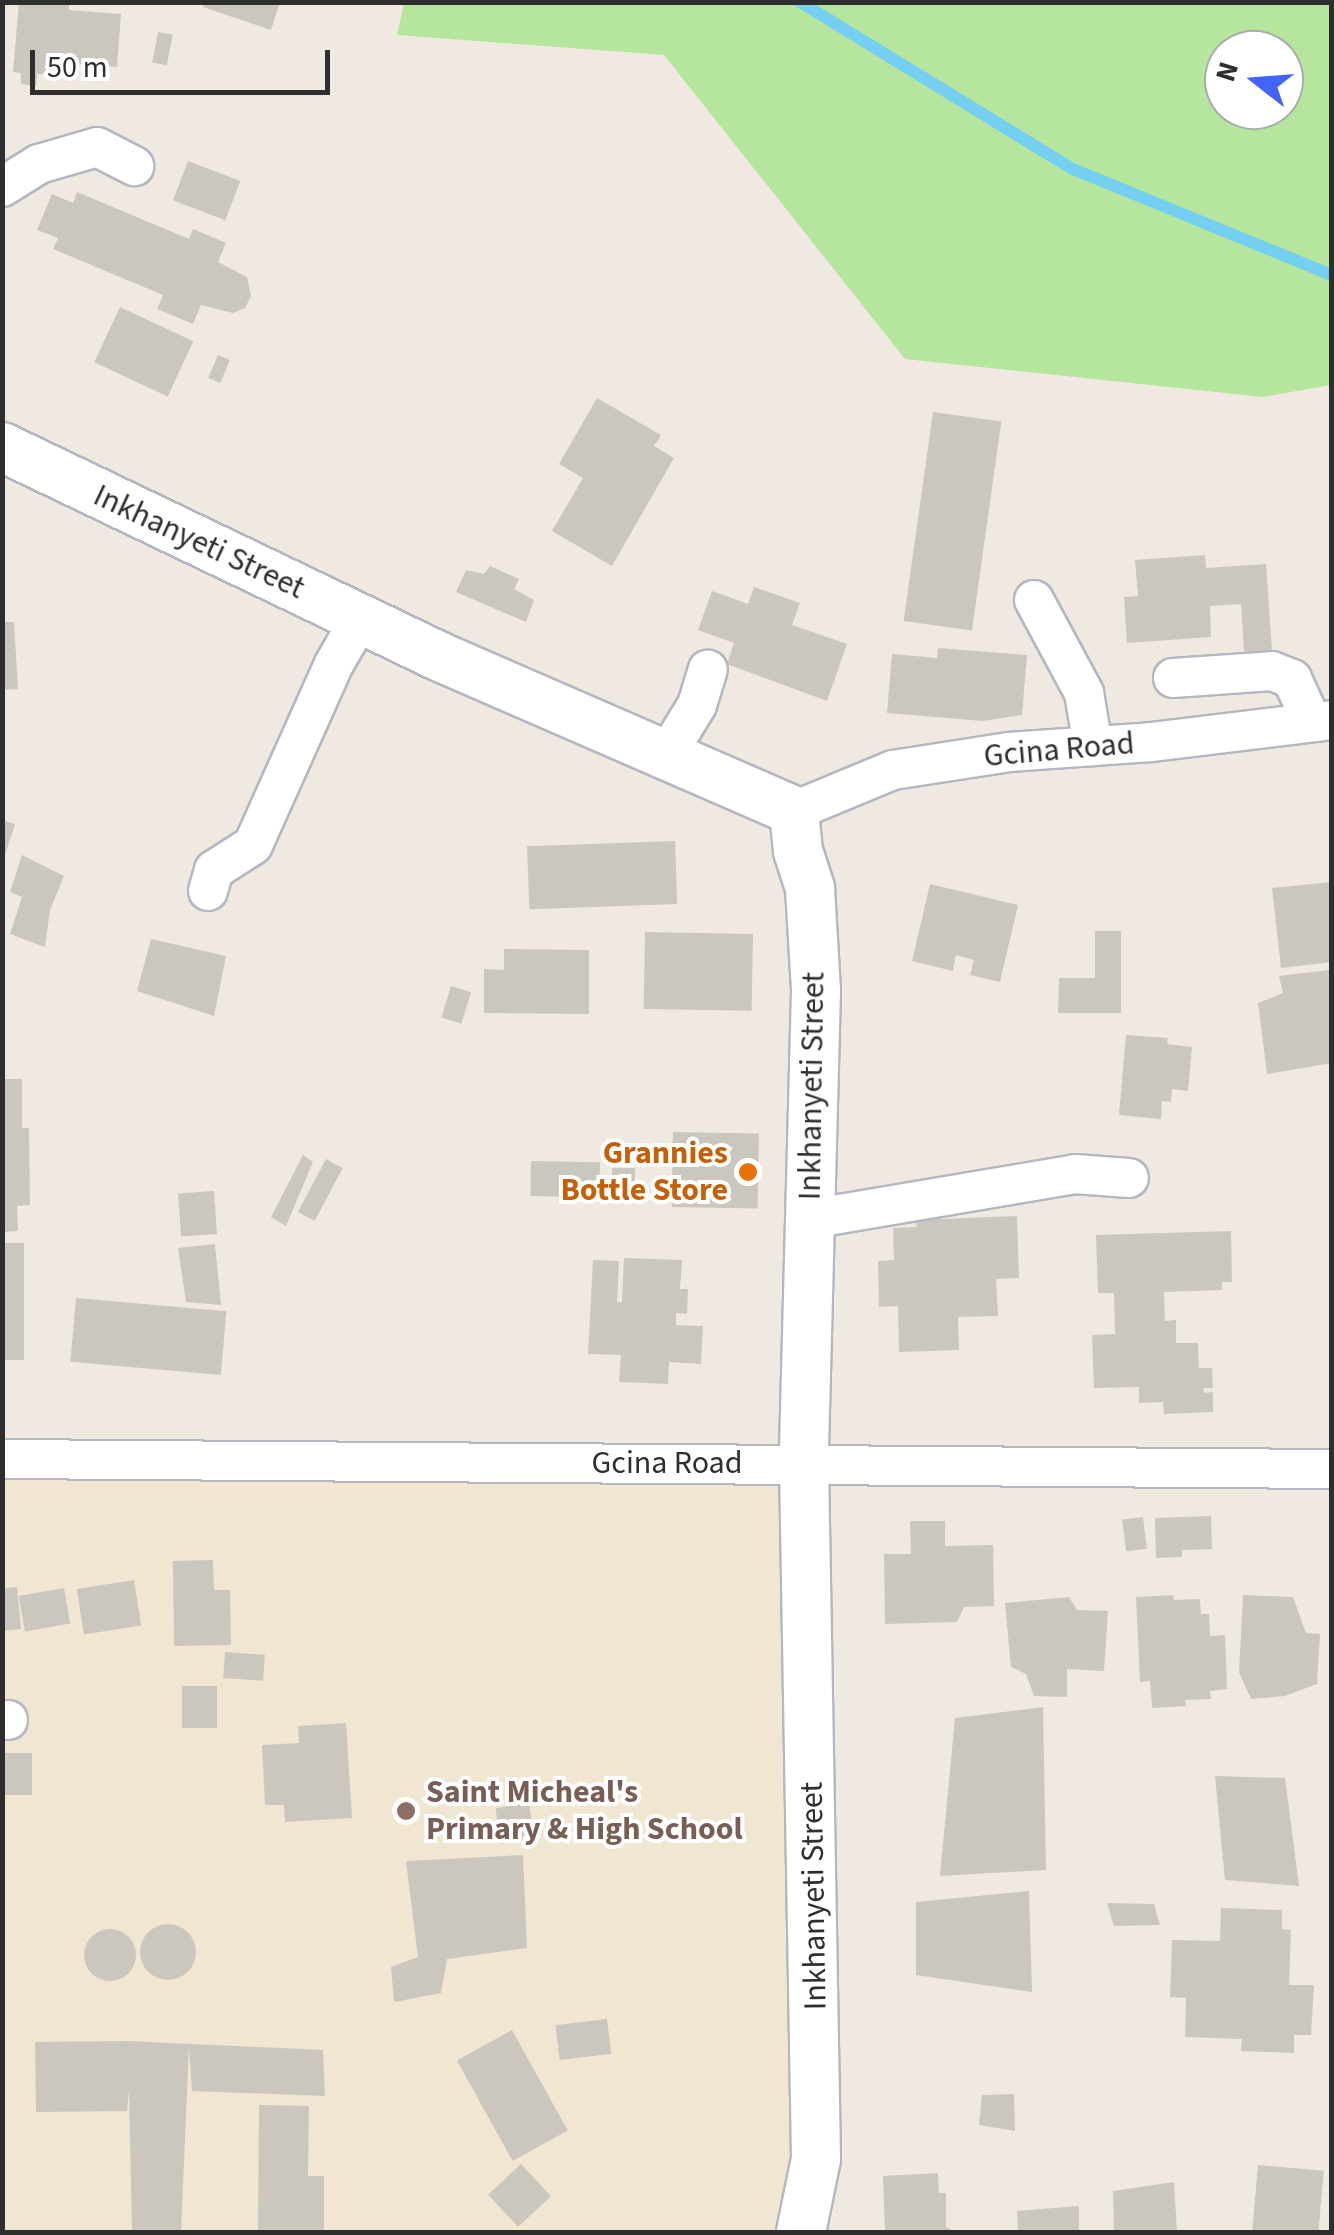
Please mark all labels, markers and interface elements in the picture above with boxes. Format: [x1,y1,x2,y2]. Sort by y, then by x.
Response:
scale bar [35,30,335,92]
north arrow [1204,30,1304,130]
text: 50 m [47,46,108,89]
text: N [1205,57,1249,87]
street label: Inkhanyeti Street [87,476,311,608]
street label: Gcina Road [982,724,1136,776]
street label: Inkhanyeti Street [791,971,833,1201]
place label: Grannies Bottle Store [560,1135,728,1210]
marker: Grannies Bottle Store [737,1161,759,1183]
street label: Gcina Road [592,1444,742,1482]
place label: Saint Micheal's Primary & High School [426,1774,743,1849]
street label: Inkhanyeti Street [793,1781,835,2011]
marker: Saint Micheal's Primary & High School [395,1800,417,1822]

